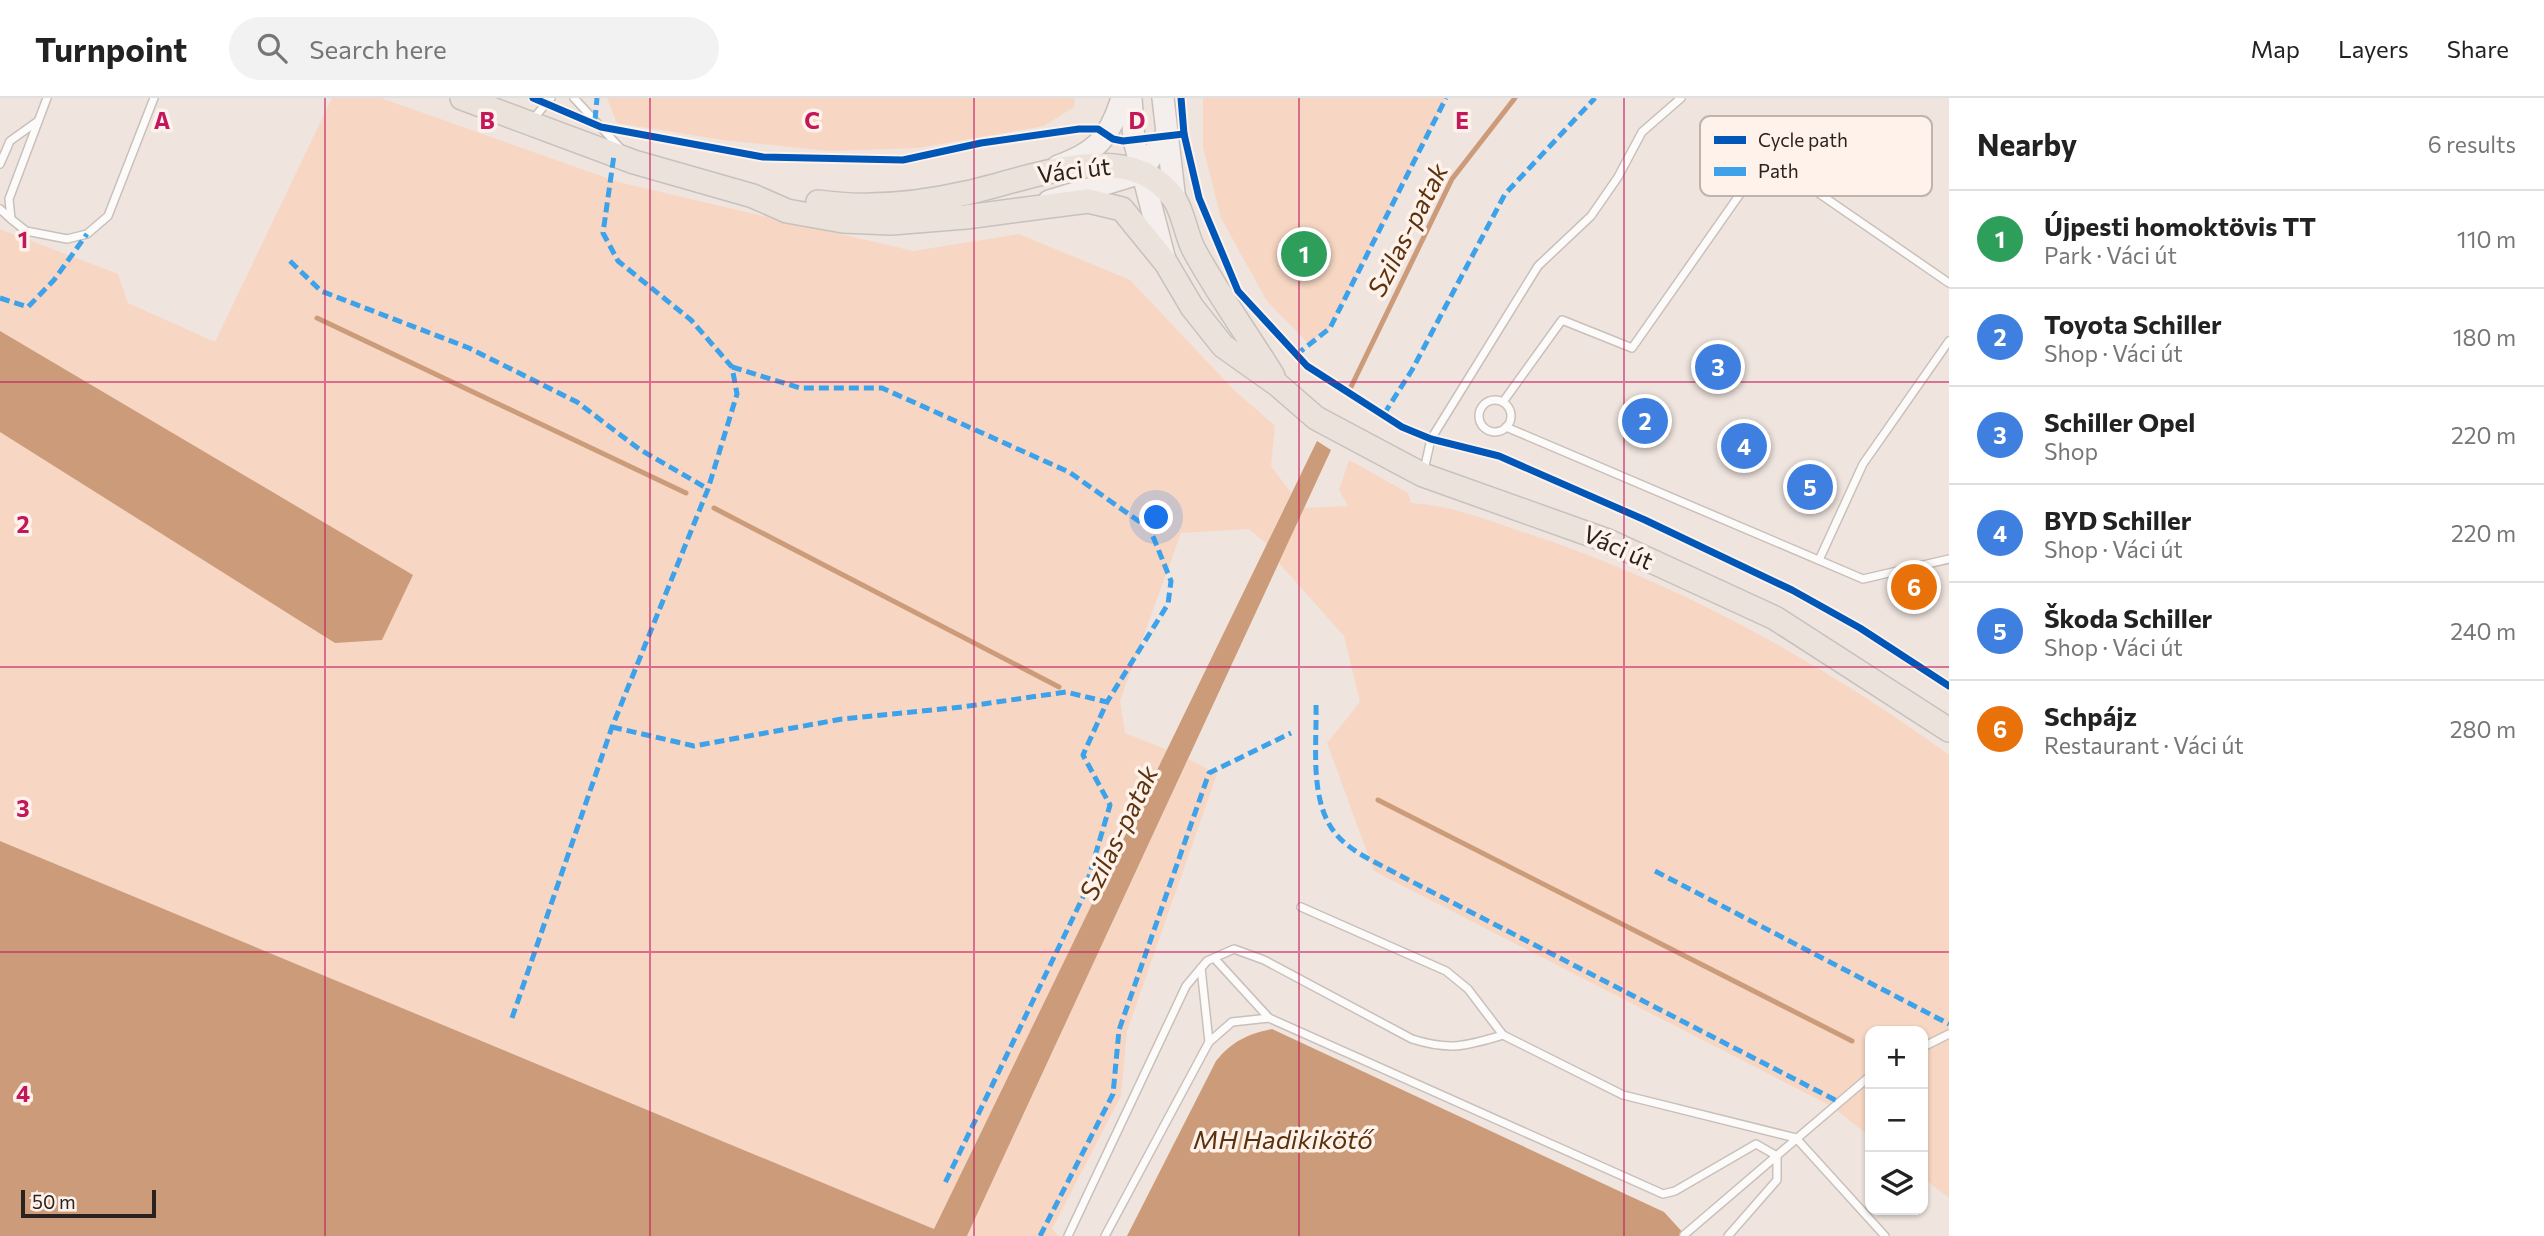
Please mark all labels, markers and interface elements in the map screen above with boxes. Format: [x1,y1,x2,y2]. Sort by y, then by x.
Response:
search box [229,17,719,80]
text: Turnpoint [35,28,187,69]
icon: search [253,29,291,67]
text: Search here [309,33,447,64]
text: Map [2251,34,2300,63]
text: Layers [2338,34,2409,63]
text: Share [2447,34,2509,63]
text: A [154,106,171,134]
text: B [479,106,495,134]
text: C [804,106,820,134]
text: D [1129,106,1146,134]
text: E [1455,106,1469,134]
legend [1700,116,1932,196]
text: Nearby [1977,125,2077,162]
text: Cycle path [1758,128,1848,151]
text: 6 results [2428,130,2516,158]
street label: Váci út [1036,151,1112,188]
water label: Szilas-patak [1360,157,1454,301]
text: Path [1758,159,1799,182]
text: Újpesti homoktövis TT [2044,210,2316,241]
text: 1 [18,225,28,253]
text: 1 [1995,225,2005,253]
text: 110 m [2457,225,2516,253]
pin: 1 [1281,228,1327,280]
text: Park · Váci út [2044,241,2177,269]
text: Toyota Schiller [2044,308,2222,339]
text: 2 [1993,323,2007,351]
text: 180 m [2453,323,2516,351]
text: Shop · Váci út [2044,339,2183,367]
pin: 3 [1695,341,1741,393]
pin: 2 [1622,395,1668,447]
text: Schiller Opel [2044,406,2195,437]
pin: 4 [1721,420,1767,472]
text: 3 [1993,421,2007,449]
text: 220 m [2451,421,2516,449]
text: Shop [2044,437,2098,465]
pin: 5 [1787,461,1833,513]
your location [1139,500,1173,534]
text: BYD Schiller [2044,504,2191,535]
text: 2 [16,510,30,538]
street label: Váci út [1579,518,1658,575]
text: 4 [1993,519,2007,547]
text: 220 m [2451,519,2516,547]
text: Shop · Váci út [2044,535,2183,563]
pin: 6 [1891,561,1937,613]
text: Škoda Schiller [2044,602,2212,633]
text: 5 [1993,617,2007,645]
text: 240 m [2450,617,2516,645]
text: Shop · Váci út [2044,633,2183,661]
text: Schpájz [2044,700,2137,731]
text: 6 [1993,715,2007,743]
text: 280 m [2450,715,2516,743]
text: Restaurant · Váci út [2044,731,2244,759]
water label: Szilas-patak [1072,759,1164,904]
text: 3 [16,794,30,822]
map controls [1865,1026,1928,1215]
button: + [1865,1026,1928,1089]
text: 4 [16,1079,30,1107]
button: − [1865,1089,1928,1152]
water label: MH Hadikikötő [1193,1123,1375,1154]
button: layers [1865,1152,1928,1215]
scale bar [21,1187,156,1219]
text: 50 m [32,1190,76,1213]

